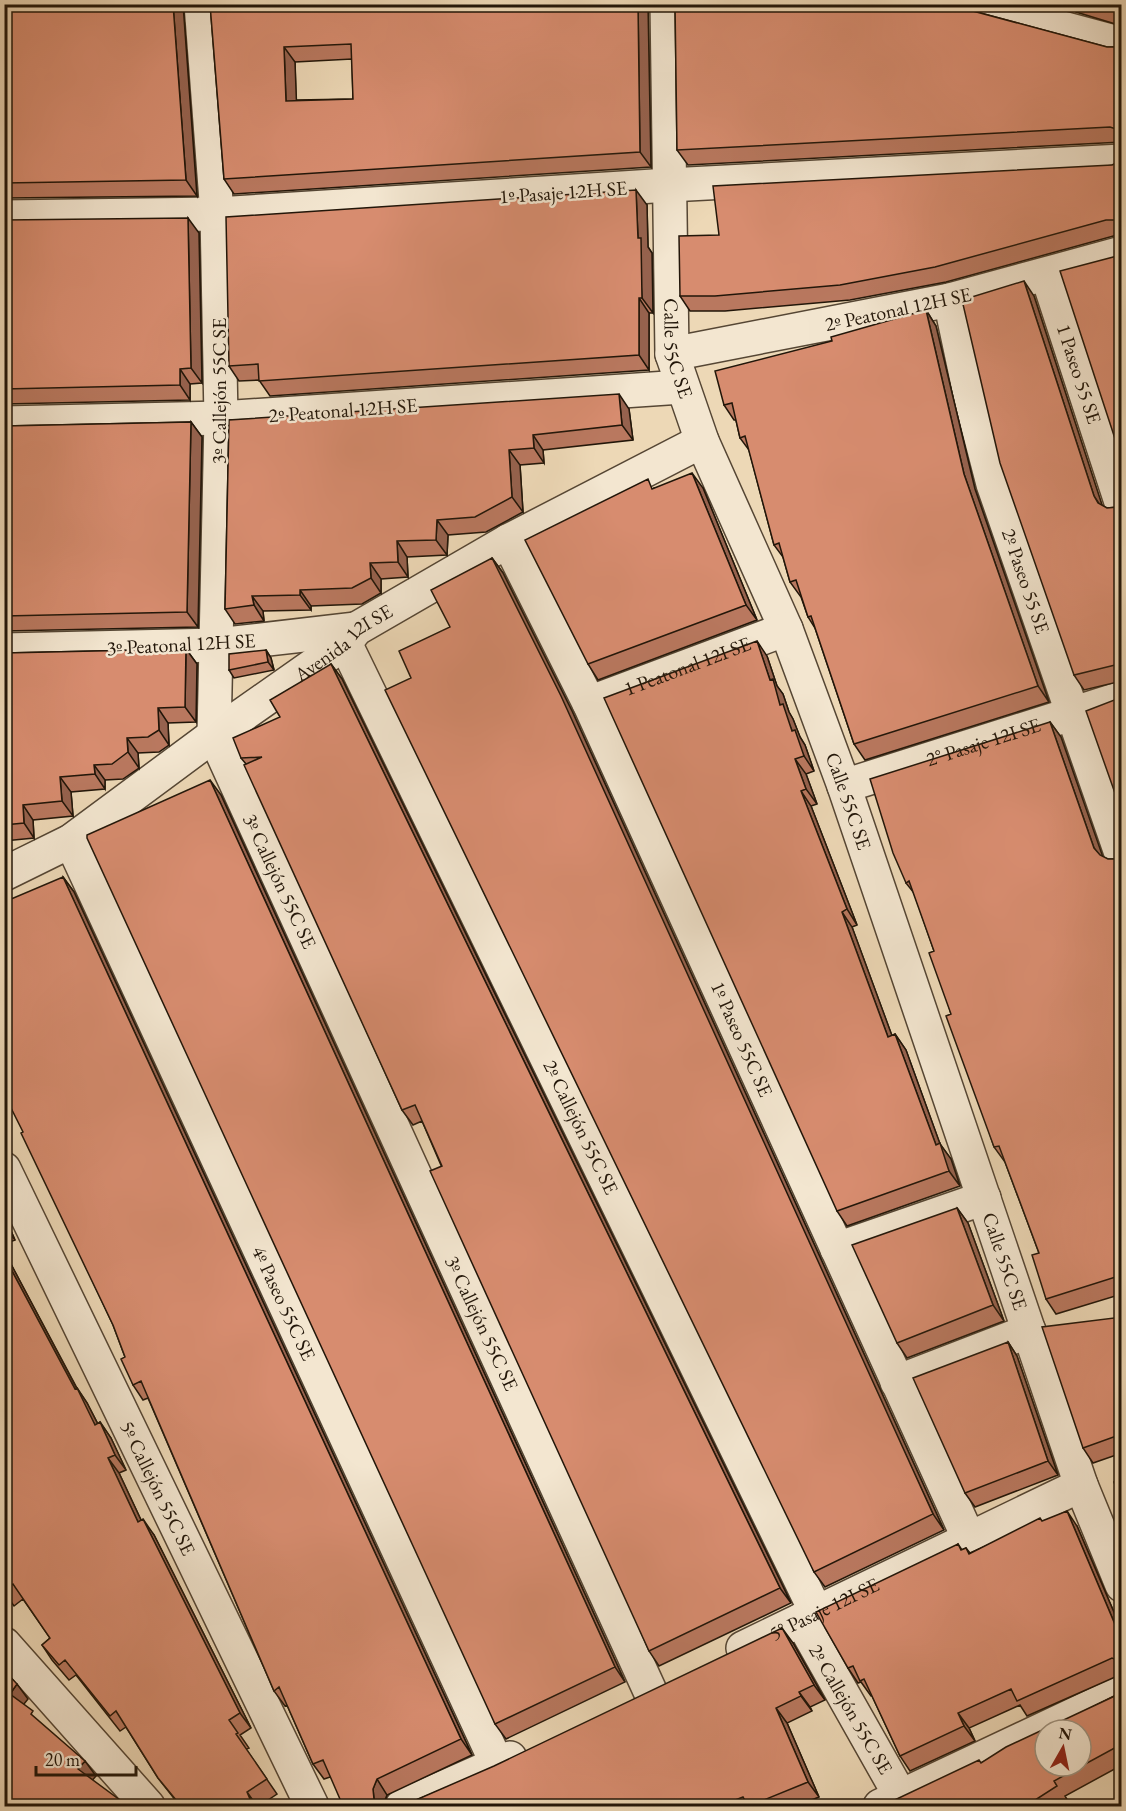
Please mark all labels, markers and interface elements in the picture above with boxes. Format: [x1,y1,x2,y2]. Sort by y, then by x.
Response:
street label: 1º Pasaje 12H SE [498,175,628,209]
street label: 2º Peatonal 12H SE [822,281,974,337]
street label: Calle 55C SE [658,298,699,402]
street label: 3º Callejón 55C SE [206,318,232,464]
street label: 1 Paseo 55 SE [1051,321,1108,427]
street label: 2º Peatonal 12H SE [268,392,418,428]
street label: 2º Paseo 55 SE [996,525,1056,637]
street label: Avenida 12I SE [288,598,397,688]
street label: 3º Peatonal 12H SE [106,627,256,661]
street label: 1 Peatonal 12I SE [620,630,754,702]
street label: 2° Pasaje 12I SE [923,712,1044,772]
street label: Calle 55C SE [820,749,878,853]
street label: 3º Callejón 55C SE [237,809,323,953]
street label: 1º Paseo 55C SE [705,977,779,1101]
street label: 2º Callejón 55C SE [537,1056,625,1198]
street label: Calle 55C SE [976,1209,1034,1313]
street label: 4º Paseo 55C SE [246,1241,322,1365]
street label: 3º Callejón 55C SE [439,1251,525,1395]
street label: 5º Callejón 55C SE [114,1417,202,1559]
street label: 5° Pasaje 12I SE [765,1571,883,1646]
street label: 2º Callejón 55C SE [803,1639,899,1779]
north arrow [1033,1718,1093,1778]
text: N [1057,1722,1073,1745]
scale bar [36,1739,136,1777]
text: 20 m [45,1748,80,1771]

